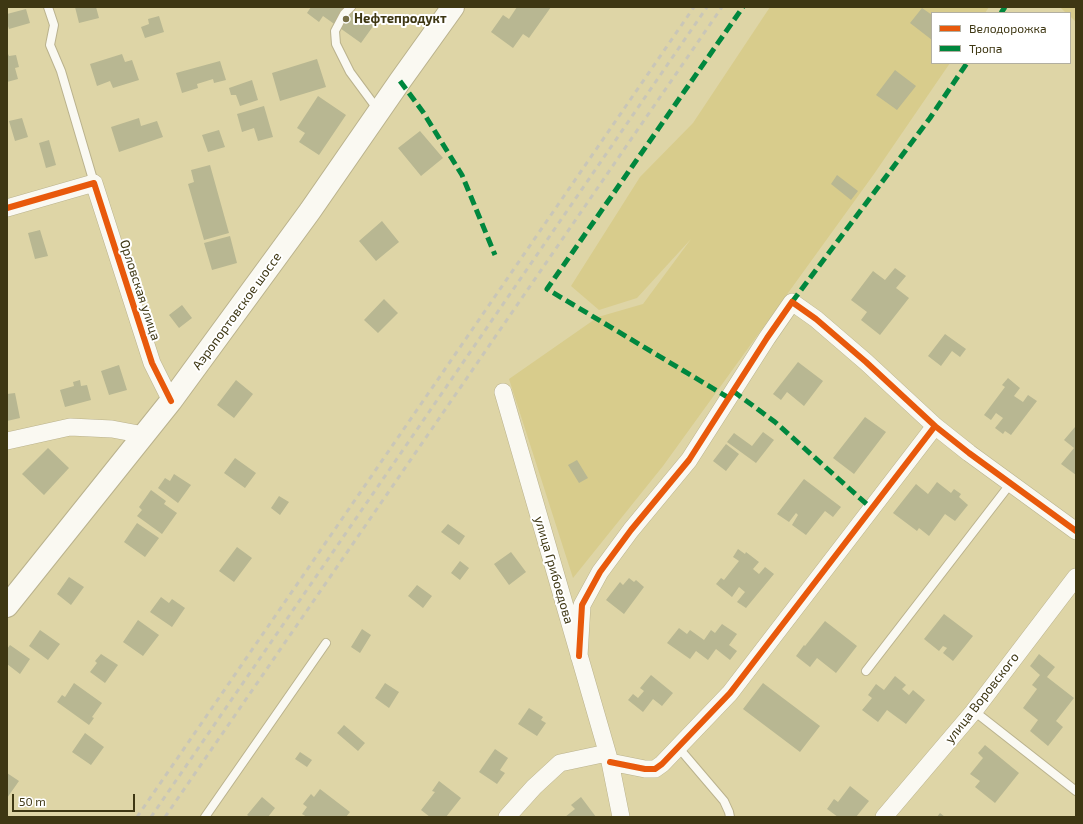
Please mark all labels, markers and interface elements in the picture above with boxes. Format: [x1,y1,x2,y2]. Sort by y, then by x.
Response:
place label: Нефтепродукт [354,11,447,27]
legend [931,12,1071,64]
marker: Нефтепродукт [341,14,351,24]
text: Велодорожка [969,21,1047,35]
text: Тропа [969,41,1002,55]
street label: Орловская улица [116,238,164,342]
street label: Аэропортовское шоссе [189,249,285,373]
street label: улица Грибоедова [531,514,577,626]
street label: улица Воровского [942,649,1022,747]
scale bar [14,786,137,812]
text: 50 m [19,794,46,808]

